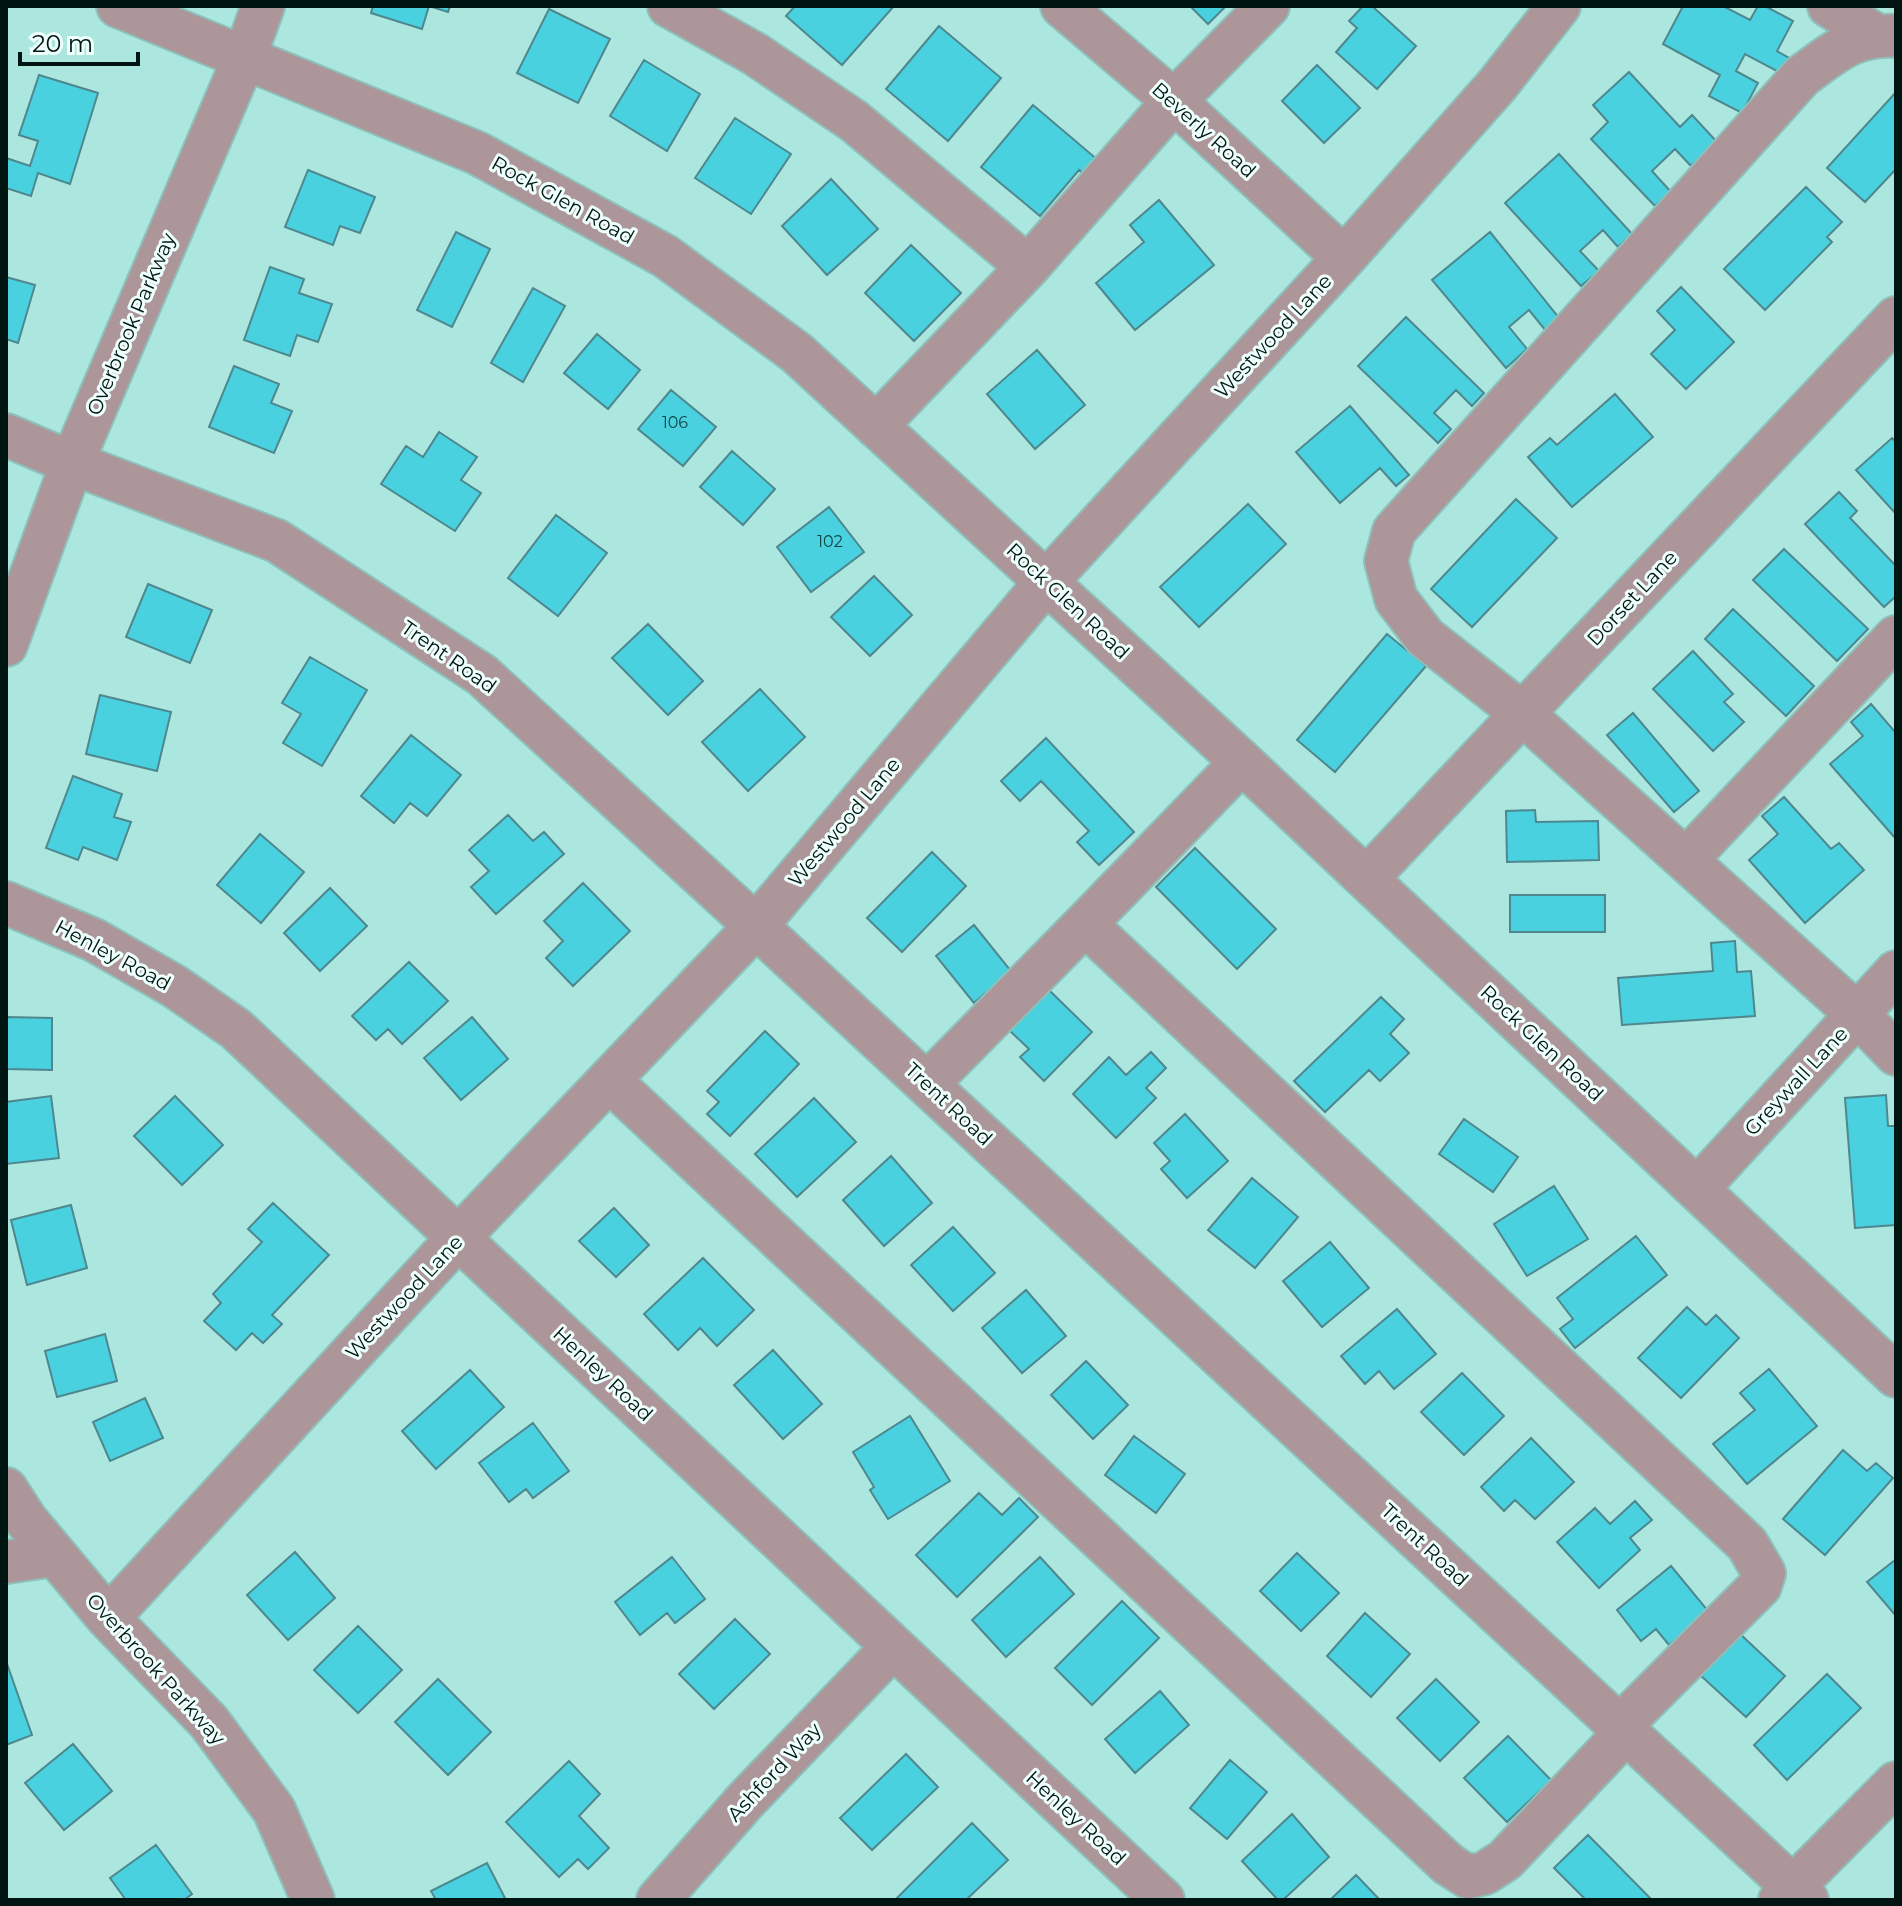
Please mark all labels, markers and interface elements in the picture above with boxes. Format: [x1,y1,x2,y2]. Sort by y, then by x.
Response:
scale bar [20,16,138,66]
text: 20 m [32,29,93,58]
street label: Beverly Road [1147,77,1261,183]
street label: Rock Glen Road [488,151,638,249]
street label: Overbrook Parkway [82,229,180,419]
street label: Westwood Lane [1209,269,1337,403]
house number: 106 [662,413,688,432]
house number: 102 [817,532,843,551]
street label: Rock Glen Road [1002,538,1134,664]
street label: Dorset Lane [1582,545,1682,651]
street label: Trent Road [397,616,501,698]
street label: Westwood Lane [783,753,905,891]
street label: Henley Road [51,914,175,996]
street label: Rock Glen Road [1476,980,1608,1106]
street label: Greywall Lane [1739,1022,1853,1140]
street label: Trent Road [901,1058,997,1150]
street label: Westwood Lane [340,1230,468,1364]
street label: Henley Road [548,1322,658,1426]
street label: Trent Road [1377,1499,1473,1591]
street label: Overbrook Parkway [82,1588,230,1750]
street label: Ashford Way [722,1717,826,1826]
street label: Henley Road [1021,1766,1131,1870]

